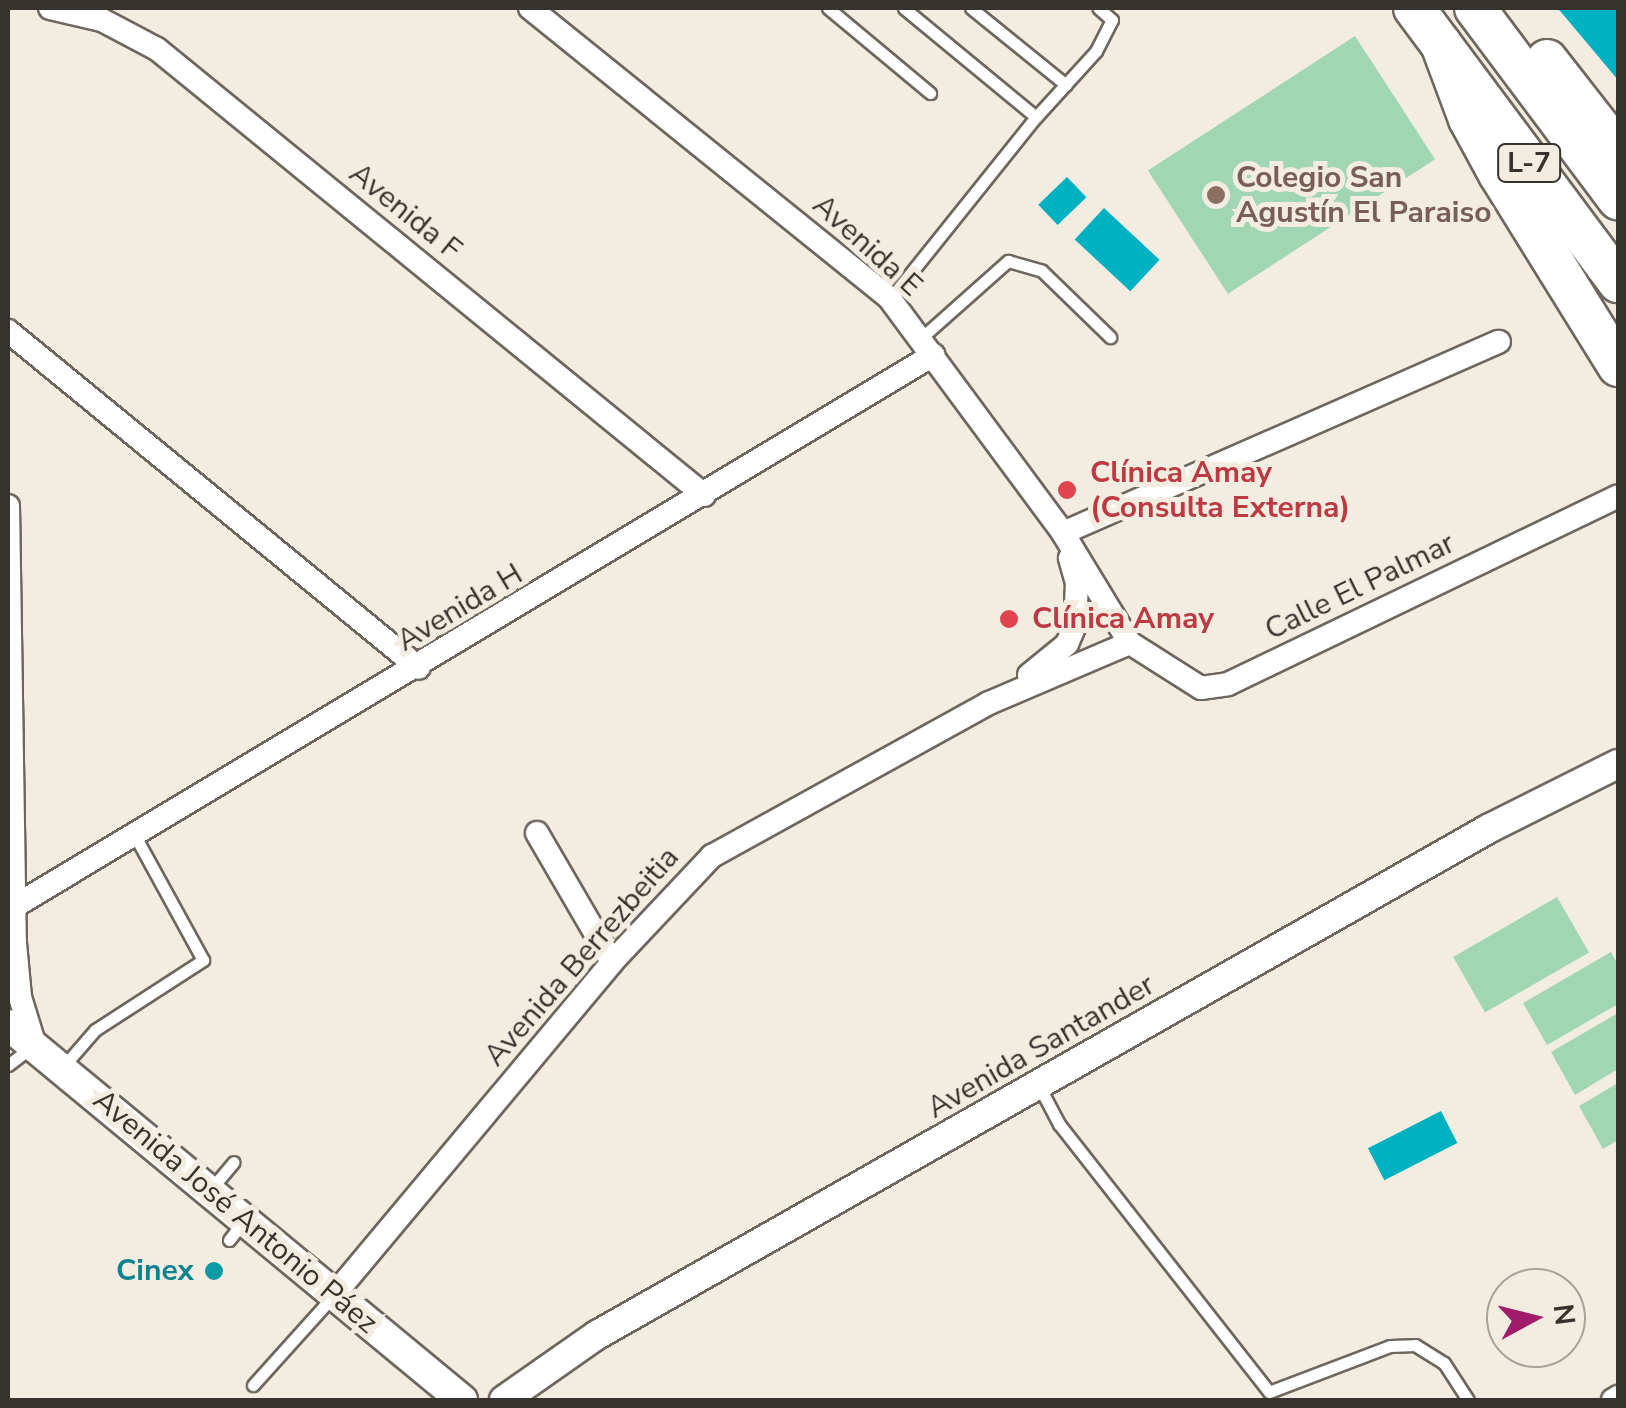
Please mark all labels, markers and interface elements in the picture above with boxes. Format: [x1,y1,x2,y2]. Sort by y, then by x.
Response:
road number: L-7 [1496,140,1562,186]
street label: Avenida F [342,156,468,268]
place label: Colegio San Agustín El Paraiso [1236,160,1491,230]
marker: Colegio San Agustín El Paraiso [1205,184,1227,206]
street label: Avenida E [805,188,929,304]
place label: Clínica Amay (Consulta Externa) [1090,455,1350,526]
marker: Clínica Amay (Consulta Externa) [1054,477,1080,503]
street label: Calle El Palmar [1259,526,1461,648]
street label: Avenida H [391,556,529,660]
place label: Clínica Amay [1032,601,1214,637]
marker: Clínica Amay [996,606,1022,632]
street label: Avenida Berrezbeitia [477,840,687,1074]
street label: Avenida Santander [921,967,1161,1127]
street label: Avenida José Antonio Páez [85,1082,385,1342]
place label: Cinex [116,1253,194,1289]
marker: Cinex [203,1260,225,1282]
north arrow [1486,1268,1586,1368]
text: N [1544,1302,1584,1327]

